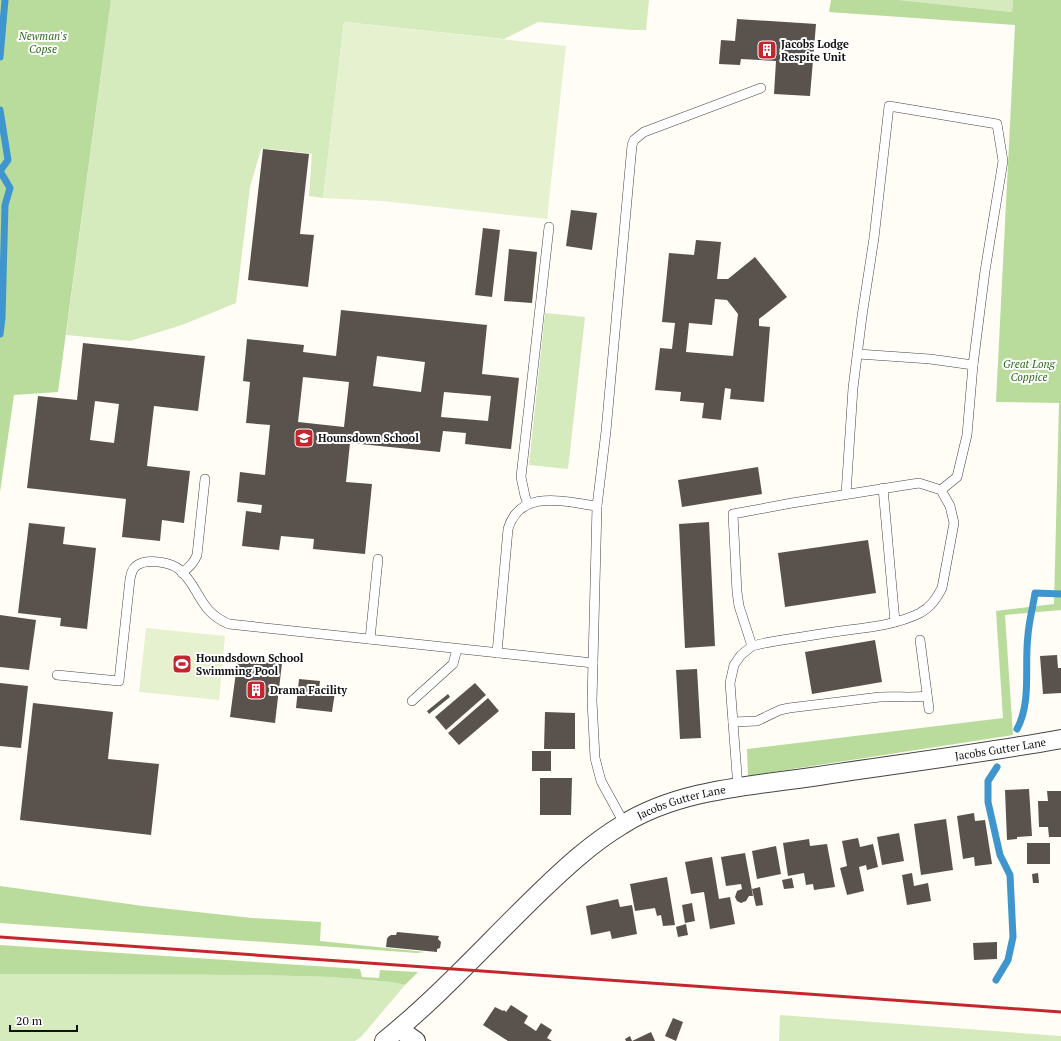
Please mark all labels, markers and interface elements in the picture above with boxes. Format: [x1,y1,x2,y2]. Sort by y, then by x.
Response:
park label: Newman's Copse [18,29,68,56]
place label: Jacobs Lodge Respite Unit [781,37,849,64]
building icon: Jacobs Lodge Respite Unit [756,39,778,61]
park label: Great Long Coppice [1003,357,1056,384]
school or university icon: Hounsdown School [293,427,315,449]
place label: Hounsdown School [318,431,419,445]
place label: Houndsdown School Swimming Pool [196,651,304,678]
sports icon: Houndsdown School Swimming Pool [171,653,193,675]
building icon: Drama Facility [245,679,267,701]
place label: Drama Facility [270,683,347,697]
street label: Jacobs Gutter Lane [954,735,1048,763]
street label: Jacobs Gutter Lane [635,782,727,822]
scale bar [10,1007,77,1033]
text: 20 m [16,1013,43,1028]

